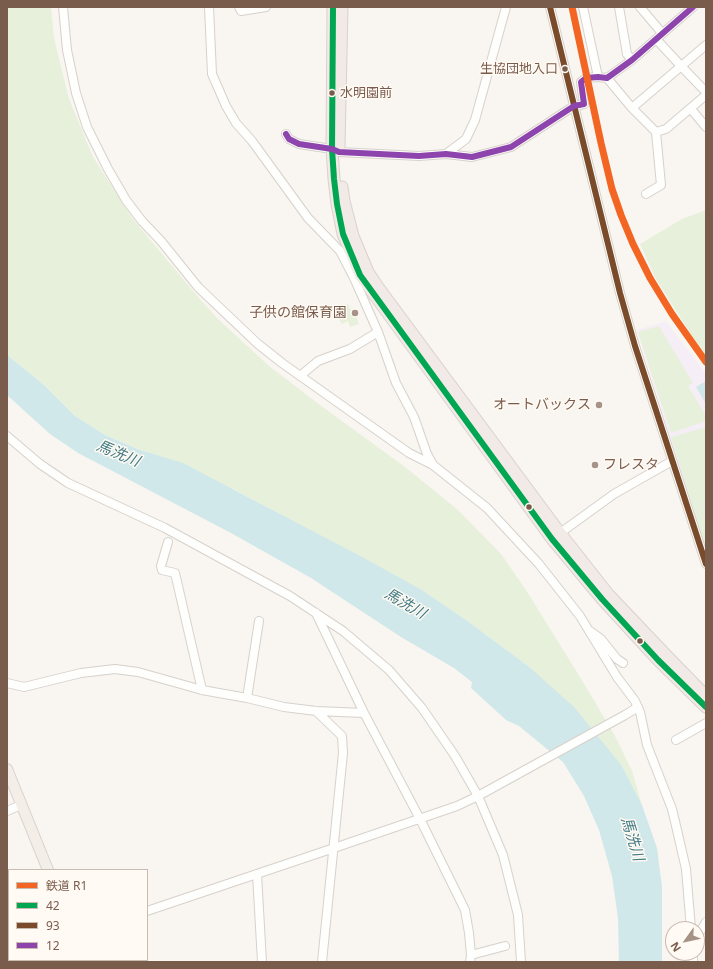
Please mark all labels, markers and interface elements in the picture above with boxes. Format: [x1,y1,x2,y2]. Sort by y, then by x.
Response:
place label: 生協団地入口 [480,61,558,77]
marker: 生協団地入口 [560,64,570,74]
place label: 水明園前 [340,85,392,101]
marker: 水明園前 [327,88,337,98]
place label: 子供の館保育園 [249,305,347,321]
marker: 子供の館保育園 [350,308,360,318]
place label: オートバックス [493,397,591,413]
marker: オートバックス [594,400,604,410]
water label: 馬洗川 [94,437,142,471]
place label: フレスタ [603,457,659,473]
marker: フレスタ [590,460,600,470]
unlabelled marker [524,502,534,512]
water label: 馬洗川 [381,585,429,623]
unlabelled marker [635,636,645,646]
water label: 馬洗川 [617,815,647,863]
legend [8,869,148,961]
text: 鉄道 R1 [46,877,87,894]
text: 42 [46,897,60,914]
text: 93 [46,917,60,934]
north arrow [665,921,705,961]
text: 12 [46,937,60,954]
text: N [667,939,684,955]

